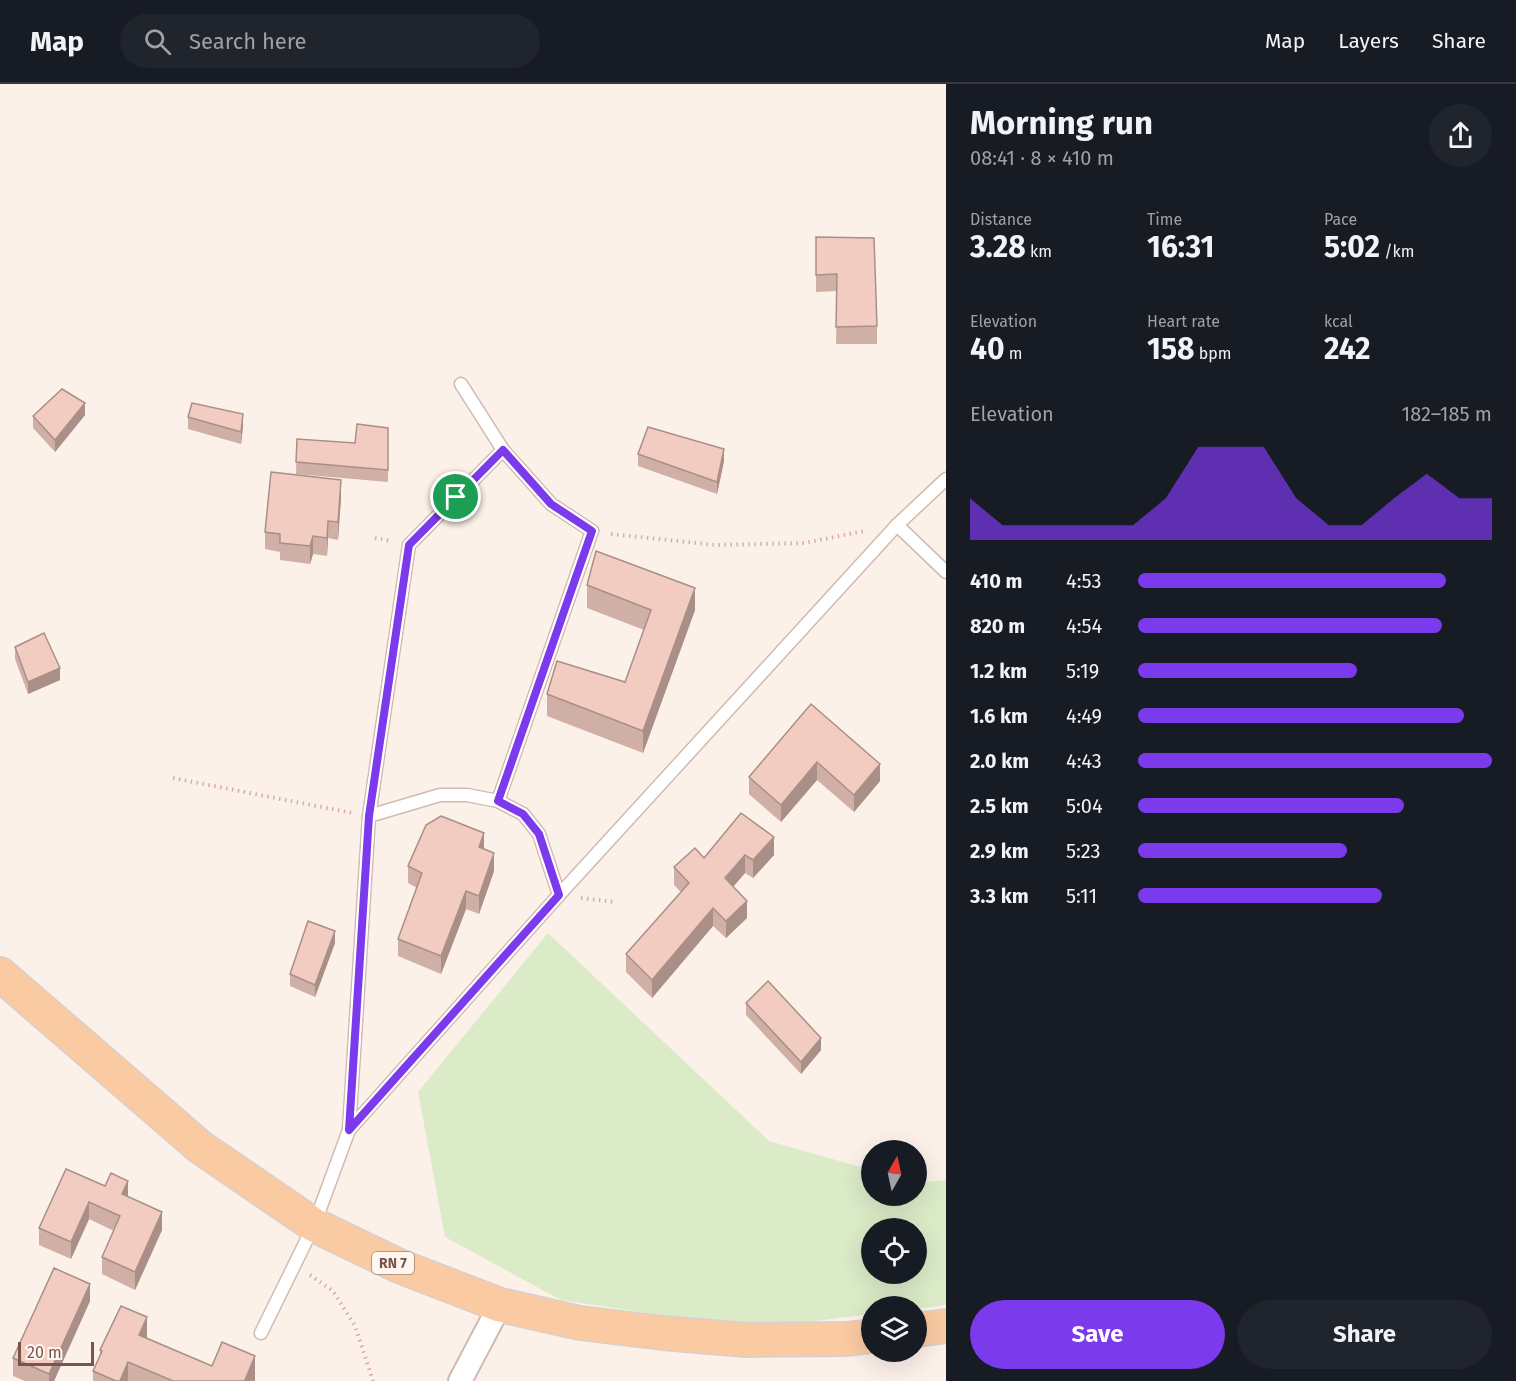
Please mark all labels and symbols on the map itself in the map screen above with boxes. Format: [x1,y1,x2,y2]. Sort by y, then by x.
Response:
pin [430,471,481,522]
north arrow [861,1140,927,1206]
road number: RN 7 [372,1252,414,1274]
scale bar [18,1339,94,1366]

